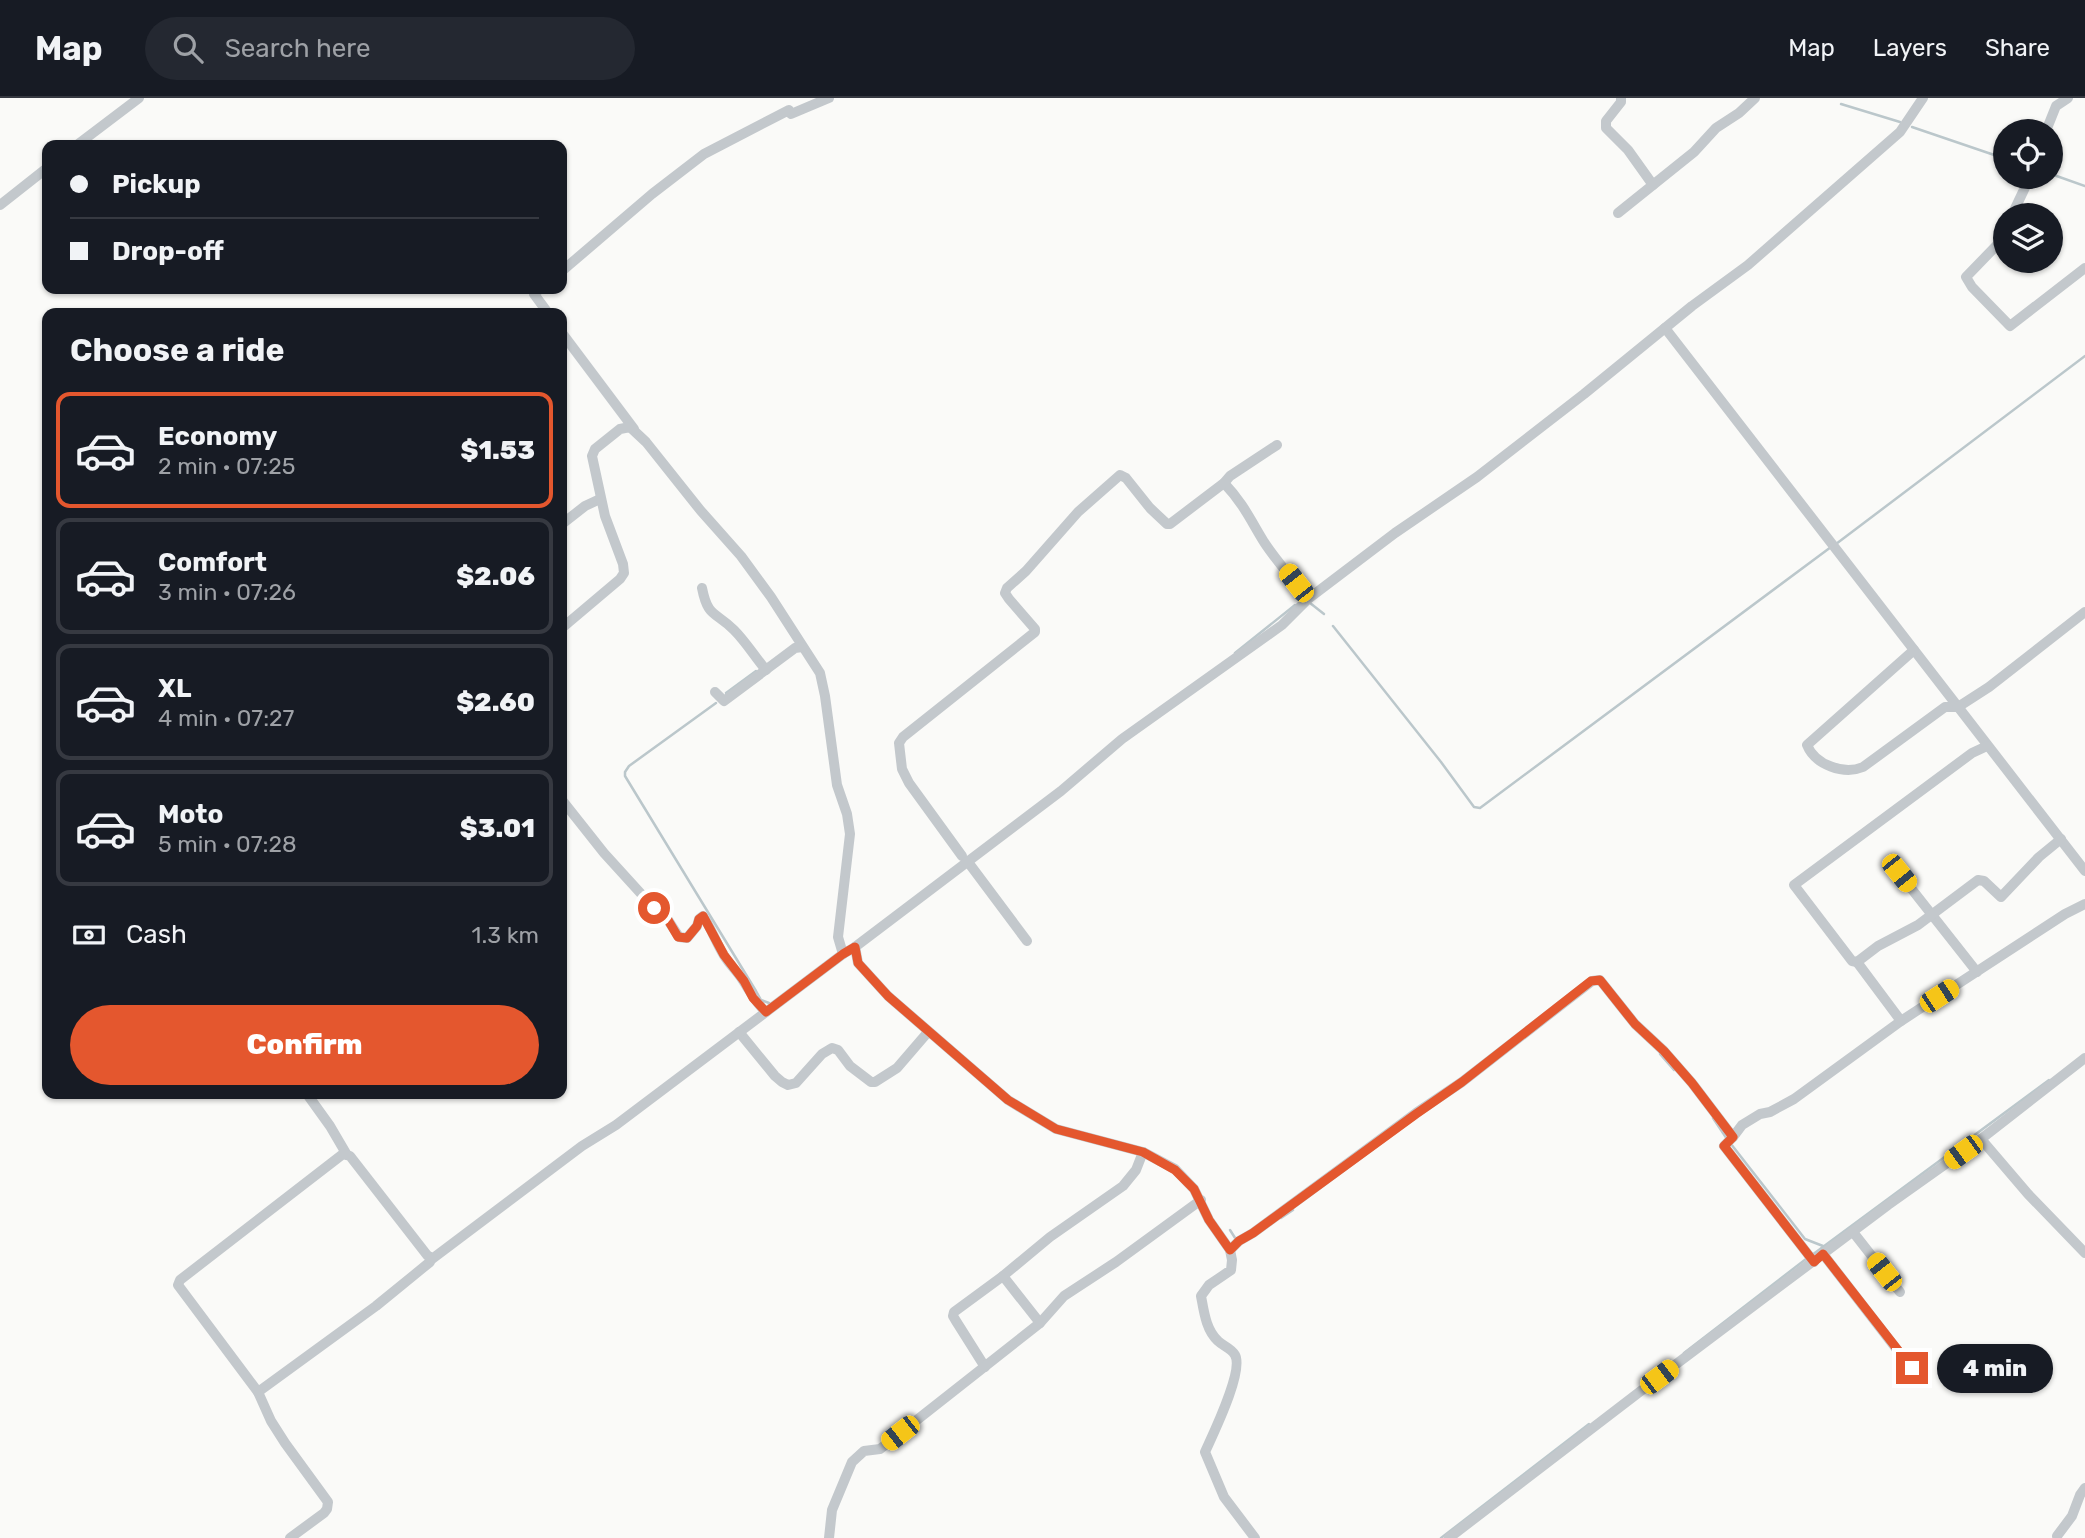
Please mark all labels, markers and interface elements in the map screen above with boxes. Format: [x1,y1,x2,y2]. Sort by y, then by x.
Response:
search box [145,17,635,80]
text: Map [35,29,103,68]
icon: search [169,29,207,67]
text: Search here [225,33,370,64]
text: Map [1788,34,1835,62]
text: Layers [1873,34,1947,62]
text: Share [1985,34,2050,62]
map controls [1993,119,2063,273]
button: locate [1993,119,2063,189]
text: Pickup [112,169,201,200]
button: layers [1993,203,2063,273]
text: Drop-off [112,236,224,267]
text: Choose a ride [70,331,284,369]
icon: car [74,419,137,482]
text: Economy [158,421,277,452]
text: $1.53 [460,435,535,466]
text: 2 min · 07:25 [158,452,295,480]
icon: car [74,545,137,608]
text: Comfort [158,547,267,578]
car [1275,560,1318,606]
text: $2.06 [456,561,535,592]
text: 3 min · 07:26 [158,578,296,606]
icon: car [74,671,137,734]
text: XL [158,673,191,704]
text: $2.60 [456,687,535,718]
text: 4 min · 07:27 [158,704,294,732]
icon: car [74,797,137,860]
text: Moto [158,799,223,830]
text: $3.01 [460,813,535,844]
text: 5 min · 07:28 [158,830,297,858]
car [1878,850,1921,896]
route start [638,892,670,924]
icon: cash [70,916,108,954]
text: Cash [126,919,187,950]
text: 1.3 km [472,921,539,949]
car [1916,976,1963,1016]
button: Confirm [70,1005,539,1085]
car [1940,1131,1987,1173]
car [1863,1249,1906,1295]
callout: 4 min [1937,1344,2052,1392]
route end [1896,1352,1928,1384]
text: 4 min [1963,1354,2027,1382]
car [1636,1356,1683,1398]
car [877,1412,924,1454]

